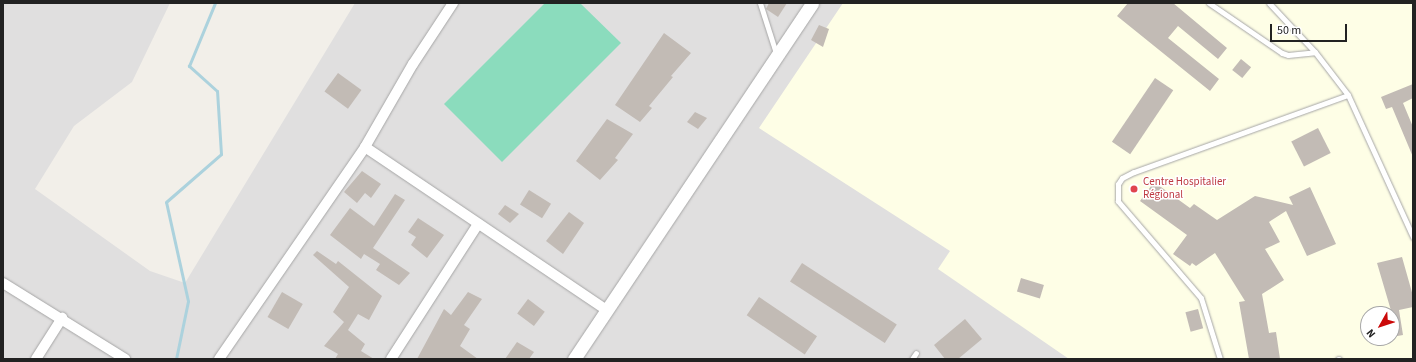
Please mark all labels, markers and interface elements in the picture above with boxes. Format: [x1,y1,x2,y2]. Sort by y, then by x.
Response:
scale bar [1272,16,1349,42]
text: 50 m [1277,22,1301,39]
place label: Centre Hospitalier Régional [1143,176,1226,202]
marker: Centre Hospitalier Régional [1128,183,1140,195]
north arrow [1360,306,1400,346]
text: N [1363,326,1379,341]

